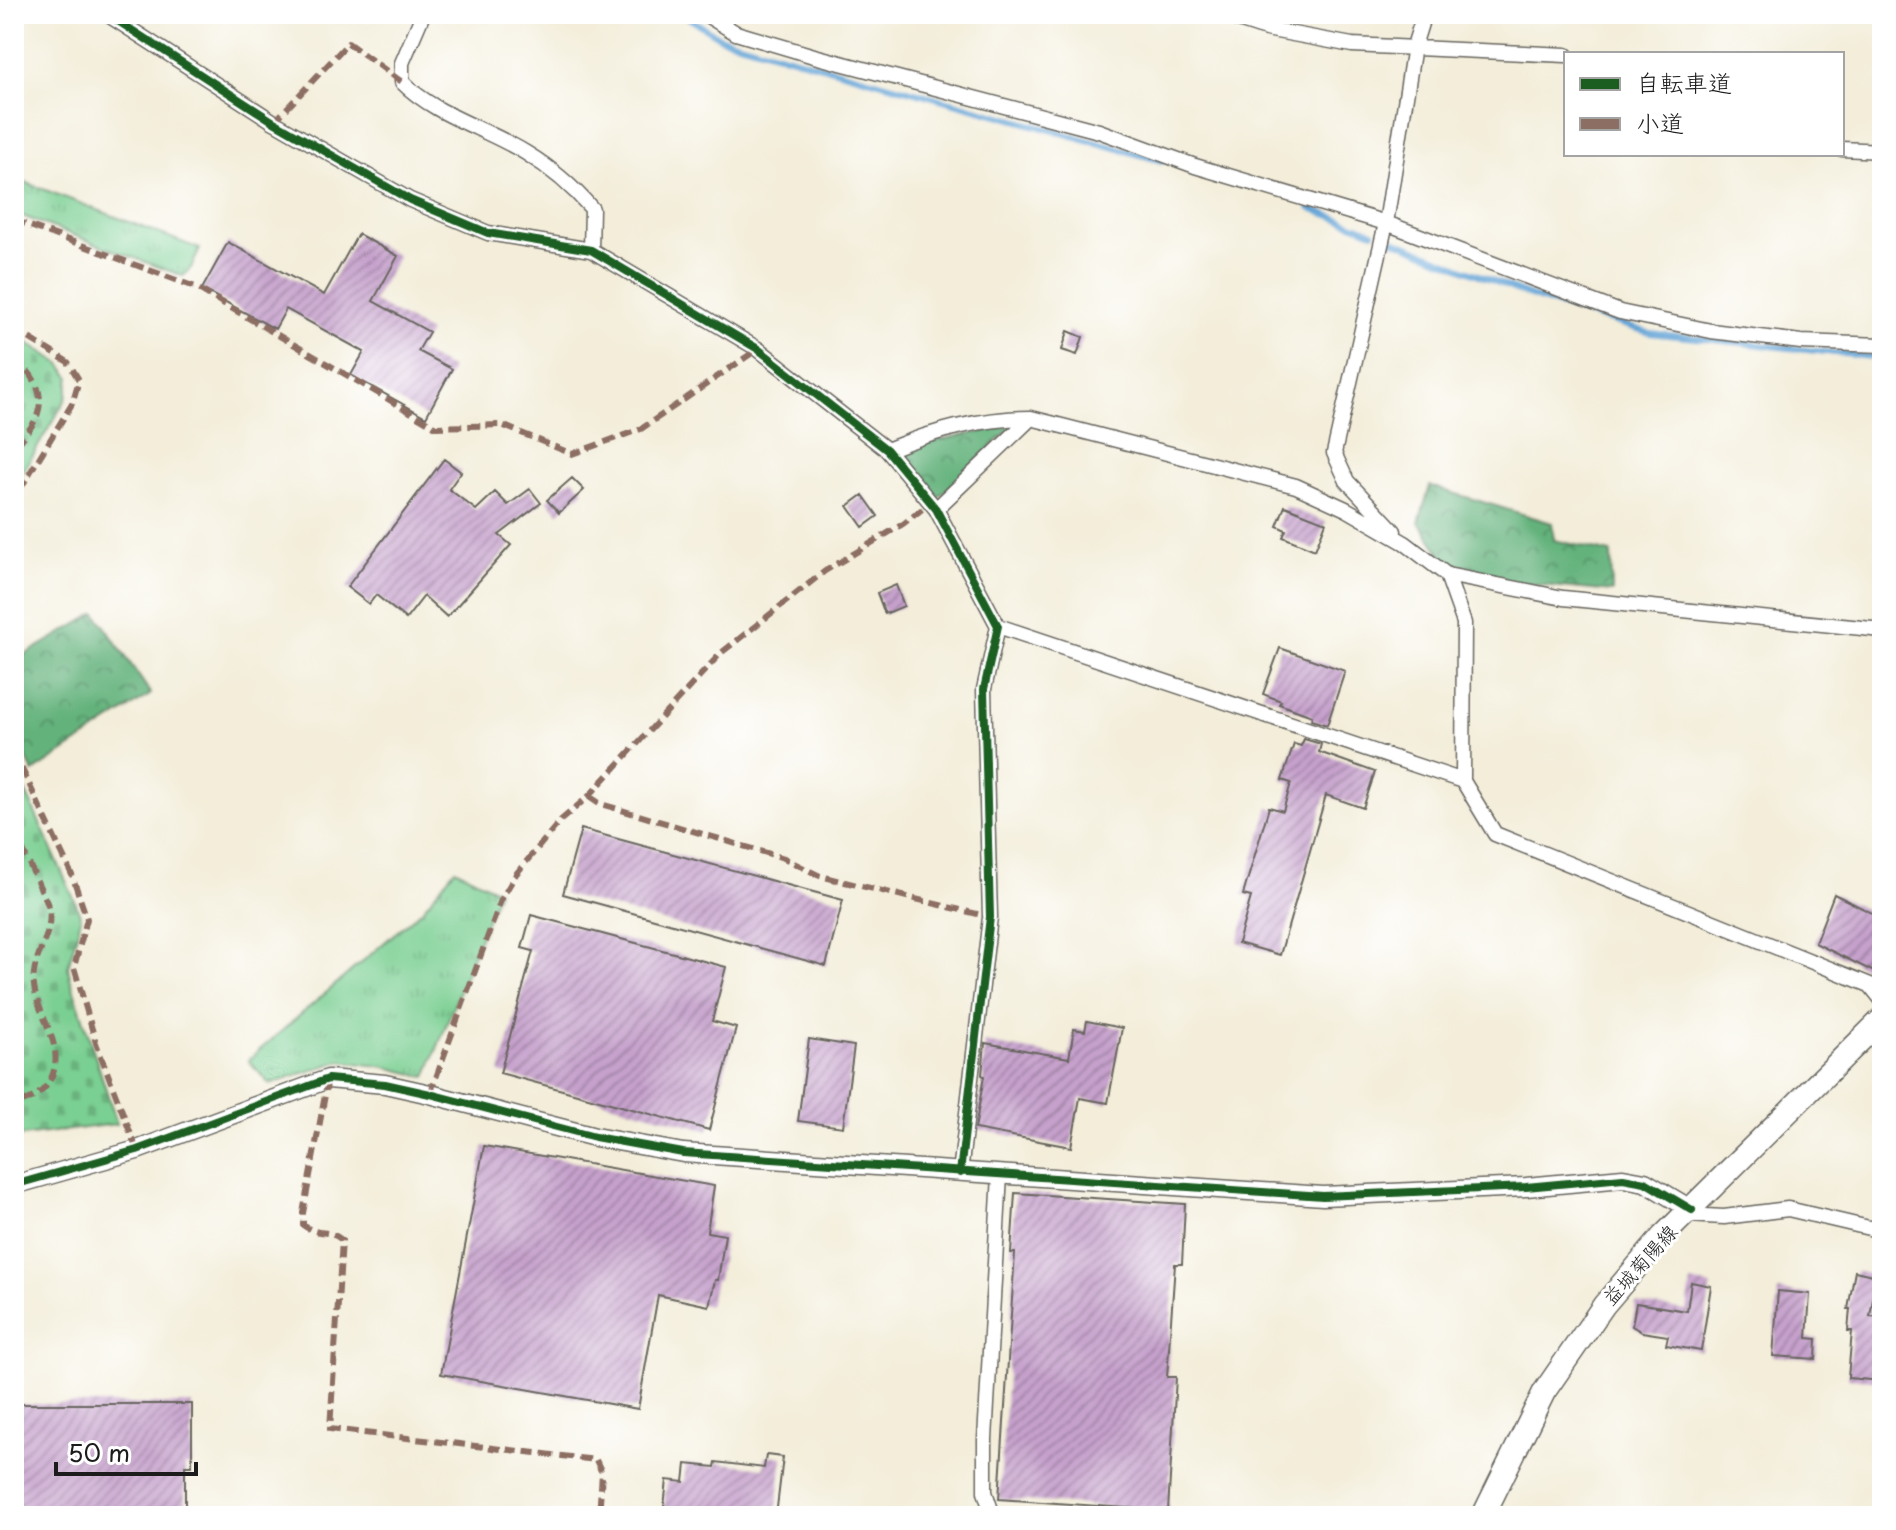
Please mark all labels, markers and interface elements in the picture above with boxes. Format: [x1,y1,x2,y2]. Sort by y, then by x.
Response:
legend [1564,52,1844,156]
text: 自転車道 [1636,64,1732,100]
text: 小道 [1636,104,1684,140]
street label: 益城菊陽線 [1595,1217,1684,1312]
scale bar [56,1426,196,1476]
text: 50 m [68,1434,130,1470]

